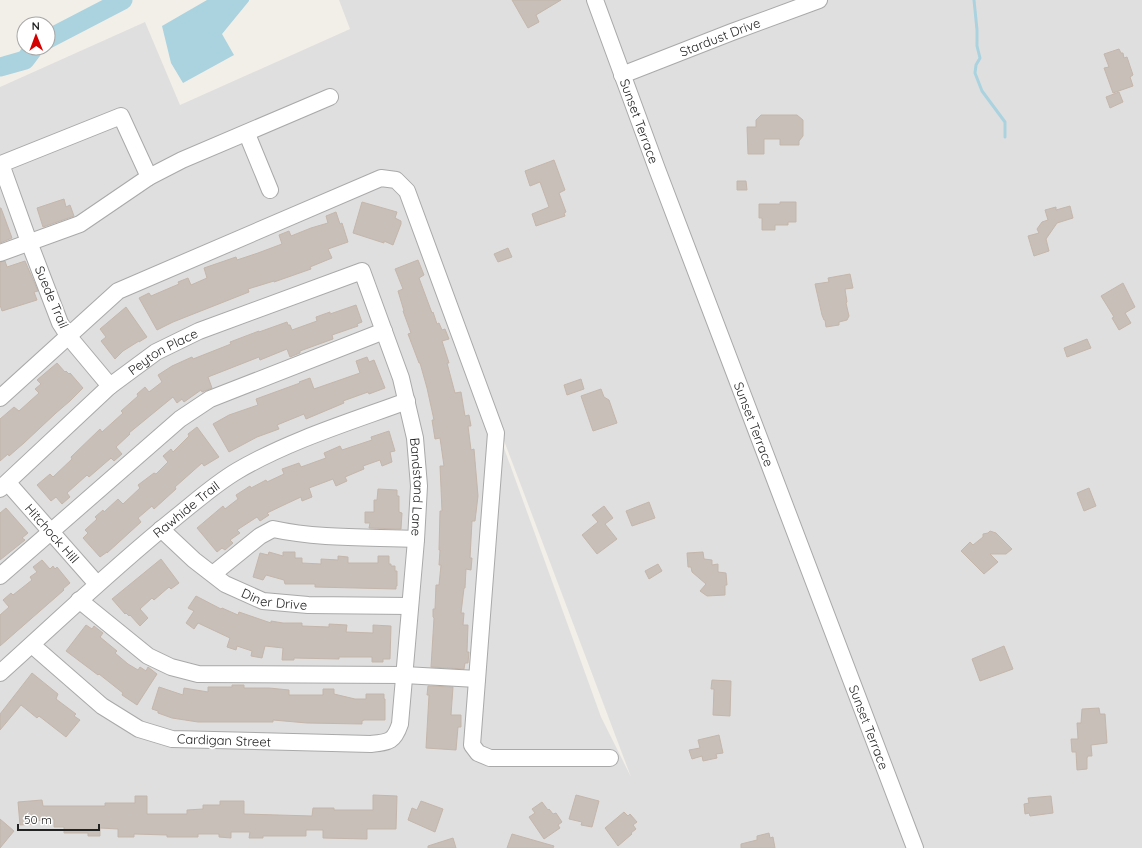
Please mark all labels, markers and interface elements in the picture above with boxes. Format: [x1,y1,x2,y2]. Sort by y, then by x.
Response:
street label: Stardust Drive [677,14,762,60]
north arrow [16,16,56,56]
text: N [32,19,40,33]
street label: Sunset Terrace [617,76,662,166]
street label: Suede Trail [32,263,72,331]
street label: Peyton Place [125,325,200,378]
street label: Sunset Terrace [731,380,777,469]
street label: Bandstand Lane [407,437,427,537]
street label: Rawhide Trail [150,477,222,541]
street label: Hitchock Hill [22,500,83,566]
street label: Diner Drive [239,584,308,613]
street label: Sunset Terrace [846,683,892,772]
street label: Cardigan Street [177,730,271,750]
scale bar [18,806,99,832]
text: 50 m [24,812,52,827]

